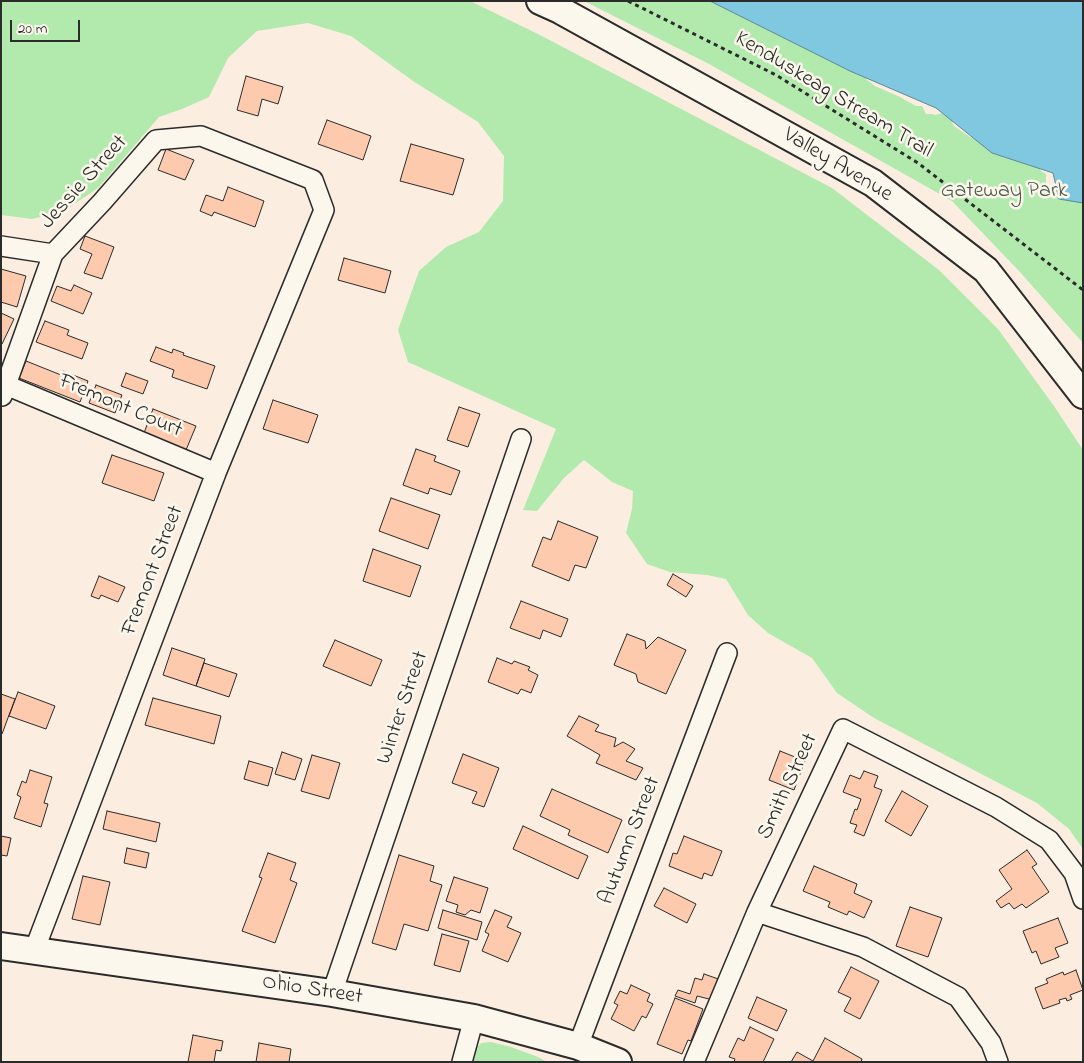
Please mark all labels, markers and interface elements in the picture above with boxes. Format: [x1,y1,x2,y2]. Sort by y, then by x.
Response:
scale bar [12,10,82,42]
text: 20 m [18,18,47,40]
street label: Kenduskeag Stream Trail [729,27,937,165]
street label: Valley Avenue [777,123,897,209]
street label: Jessie Street [36,130,134,236]
park label: Gateway Park [941,179,1067,205]
street label: Fremont Court [54,369,186,445]
street label: Fremont Street [117,502,191,640]
street label: Winter Street [372,648,436,768]
street label: Smith Street [753,730,825,844]
street label: Autumn Street [595,773,667,909]
street label: Ohio Street [260,970,364,1012]

